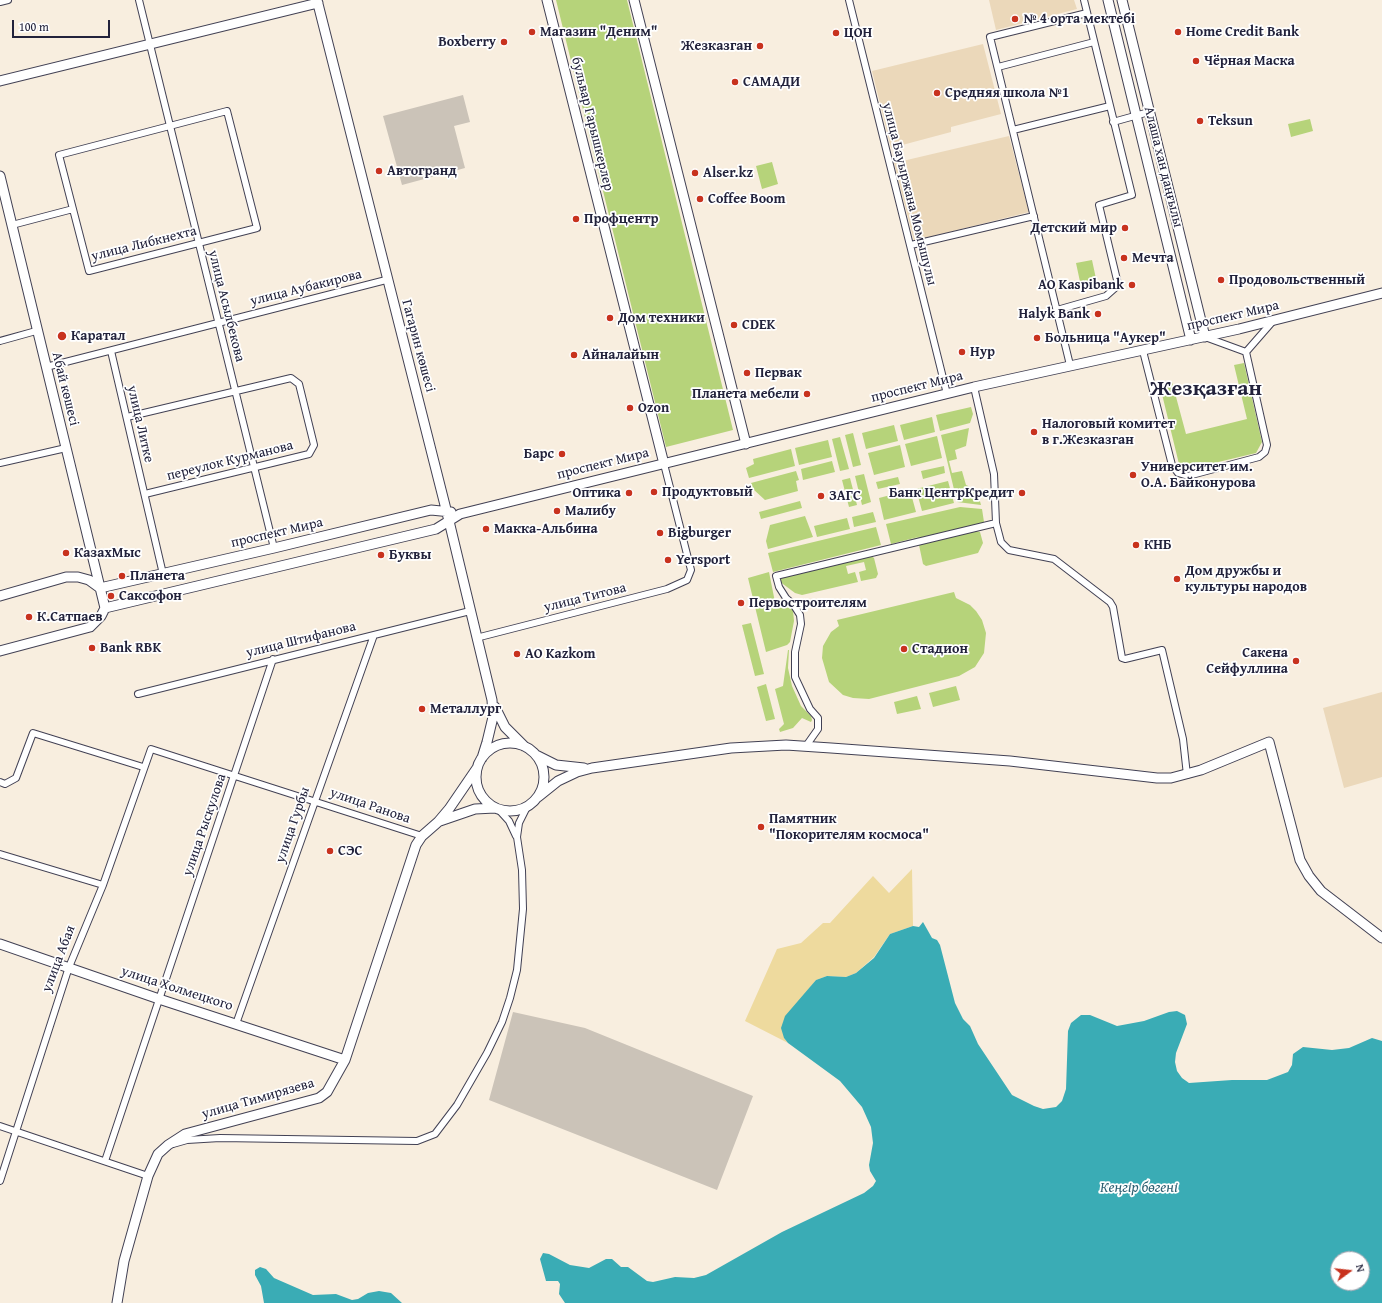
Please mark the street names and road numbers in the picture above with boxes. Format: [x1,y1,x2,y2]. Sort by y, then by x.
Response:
street label: бульвар Гарышкерлер [567,55,617,193]
street label: улица Бауыржана Момышулы [878,101,940,287]
street label: Алаша хан даңғылы [1140,105,1186,229]
street label: улица Либкнехта [90,223,198,265]
street label: улица Асылбекова [204,248,248,364]
street label: улица Аубакирова [249,266,363,310]
street label: проспект Мира [1185,297,1281,335]
street label: Гагарин көшесі [398,298,438,394]
street label: Абай көшесі [48,350,82,428]
street label: проспект Мира [869,367,965,407]
street label: улица Литке [123,384,157,464]
street label: переулок Курманова [165,437,295,485]
street label: проспект Мира [555,444,651,484]
street label: проспект Мира [229,514,325,552]
street label: улица Титова [542,580,628,616]
street label: улица Штифанова [244,618,358,662]
street label: улица Рыскулова [180,772,230,878]
street label: улица Ранова [328,784,412,828]
street label: улица Гурбы [272,785,314,865]
street label: улица Абая [39,923,79,995]
street label: улица Холмецкого [119,963,235,1015]
street label: улица Тимирязева [200,1075,316,1123]

